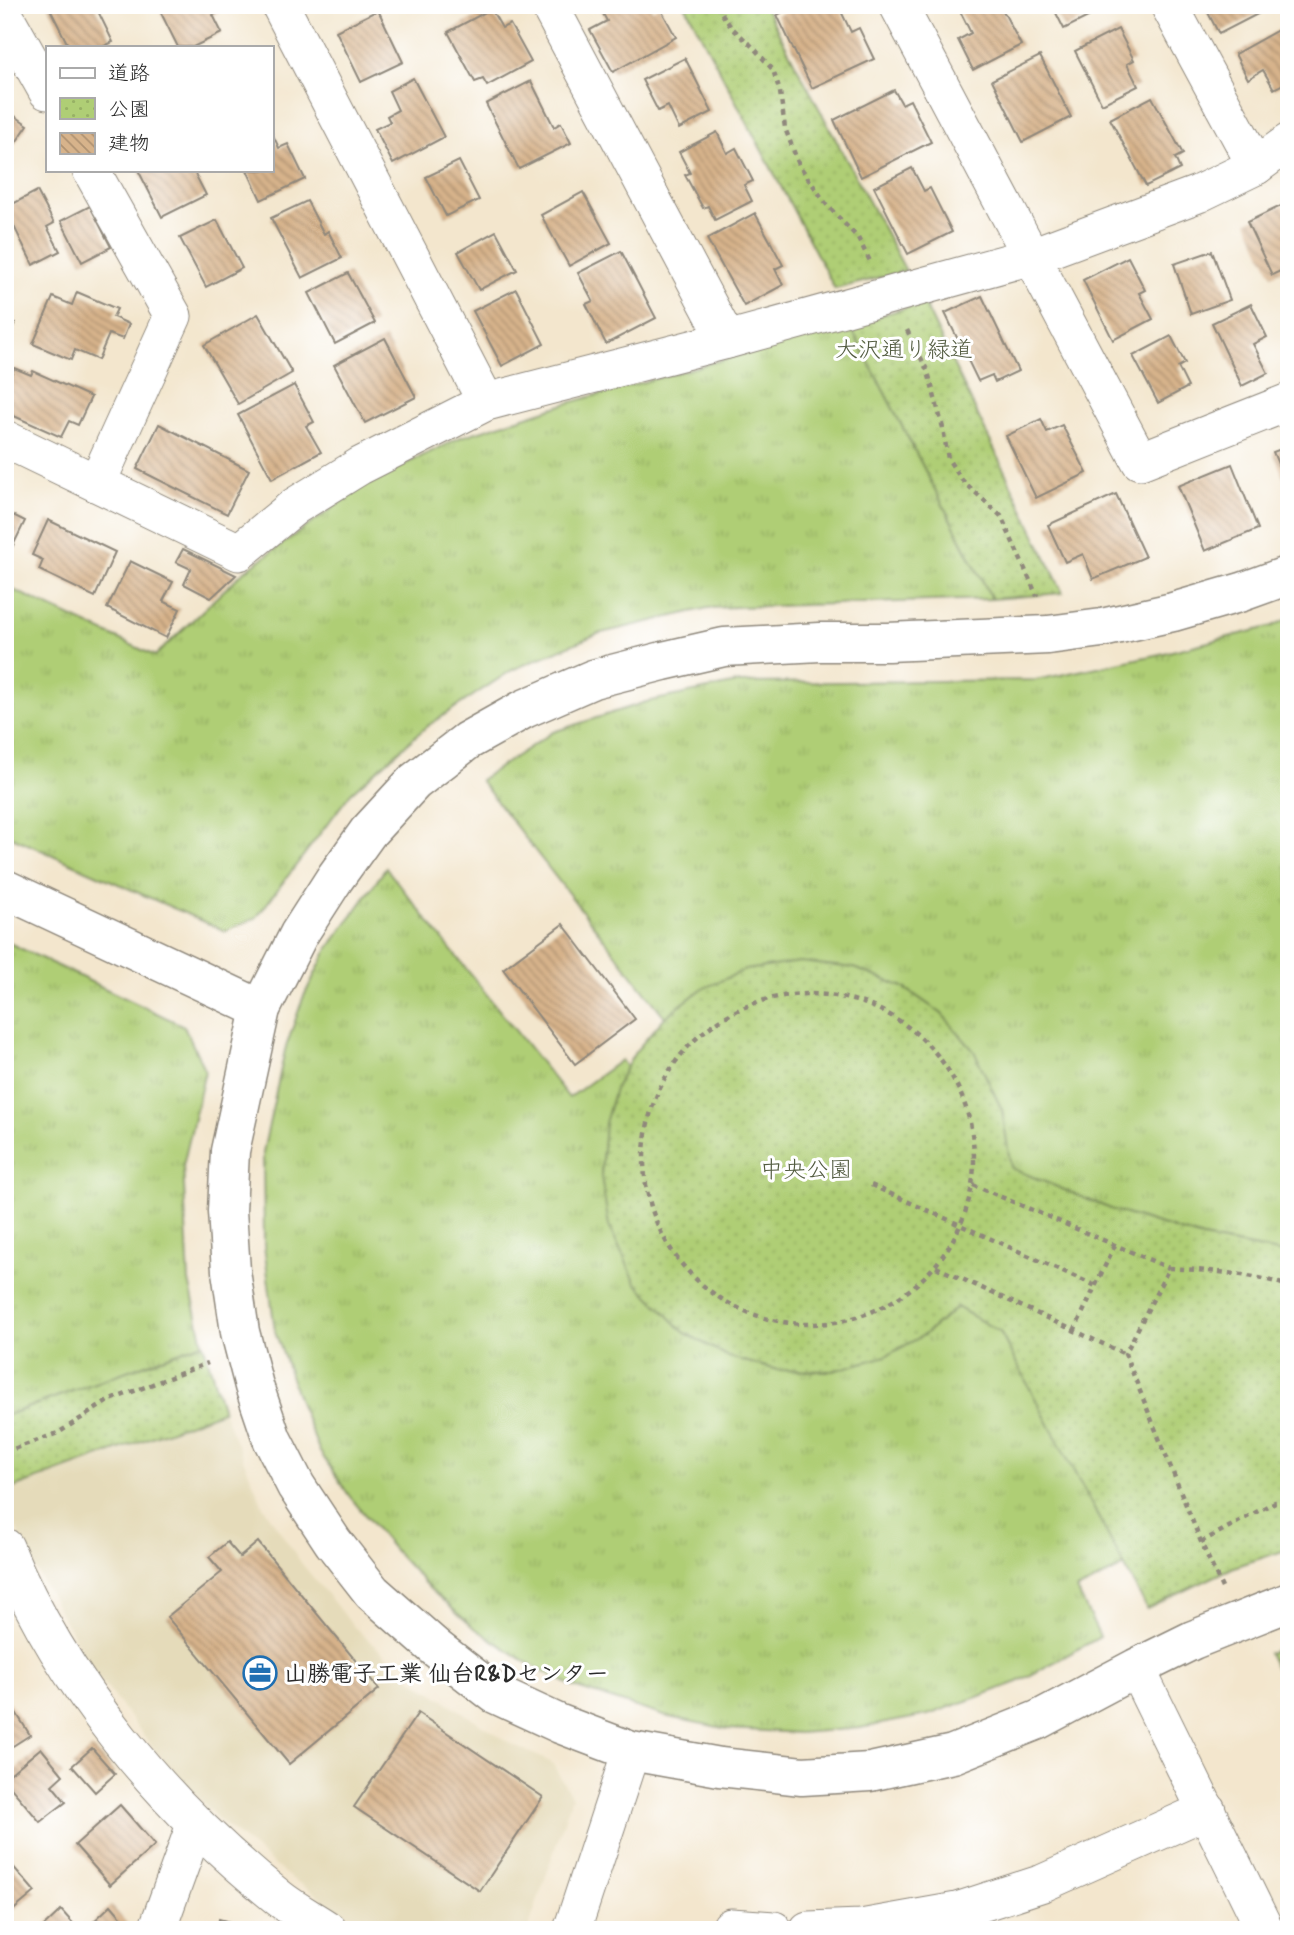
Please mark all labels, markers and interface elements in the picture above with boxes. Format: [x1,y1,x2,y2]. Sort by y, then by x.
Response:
legend [46,46,273,172]
text: 道路 [108,60,150,88]
text: 公園 [108,96,150,124]
text: 建物 [108,130,150,158]
park label: 大沢通り緑道 [835,336,973,366]
park label: 中央公園 [760,1156,852,1186]
office icon: 山勝電子工業 仙台R&Dセンター [241,1654,279,1692]
place label: 山勝電子工業 仙台R&Dセンター [284,1660,609,1690]

